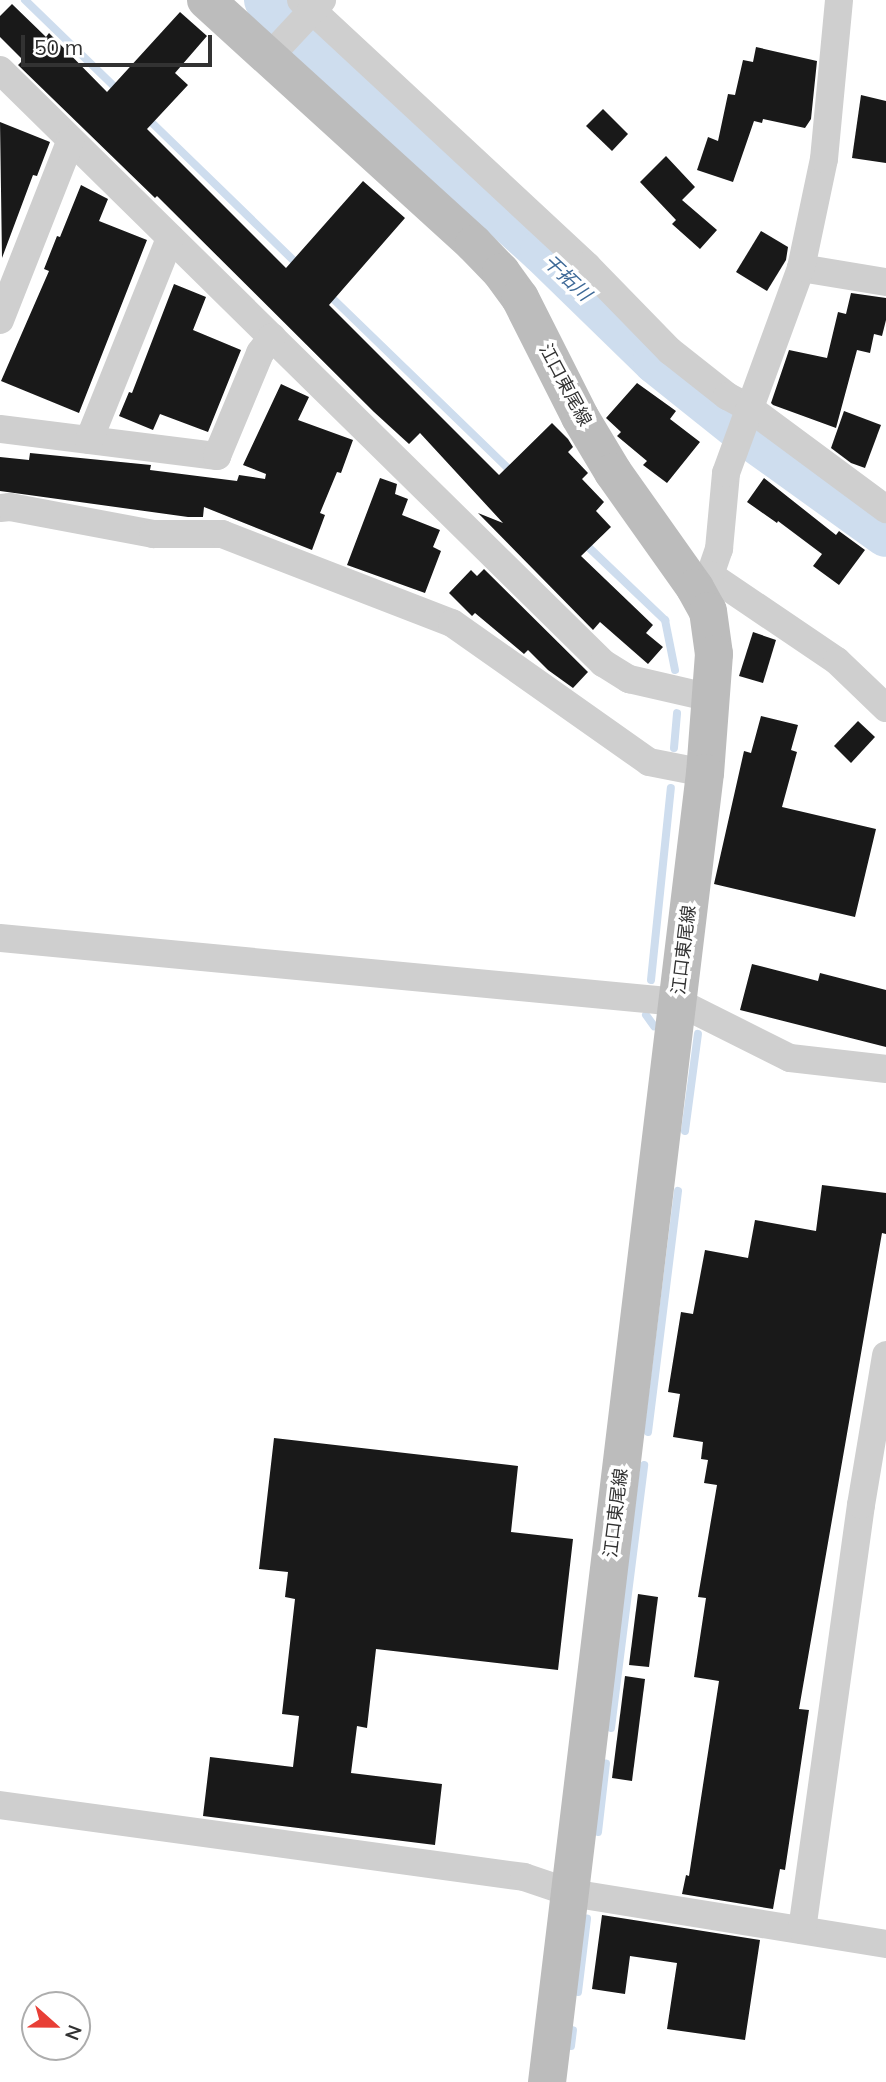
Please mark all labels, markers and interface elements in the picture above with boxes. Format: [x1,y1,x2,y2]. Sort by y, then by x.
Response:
scale bar [24,21,215,65]
text: 50 m [34,34,83,60]
water label: 干拓川 [538,250,596,306]
street label: 江口東尾線 [534,340,596,430]
street label: 江口東尾線 [668,904,700,996]
street label: 江口東尾線 [600,1467,632,1559]
north arrow [21,1991,91,2061]
text: N [60,2022,88,2044]

